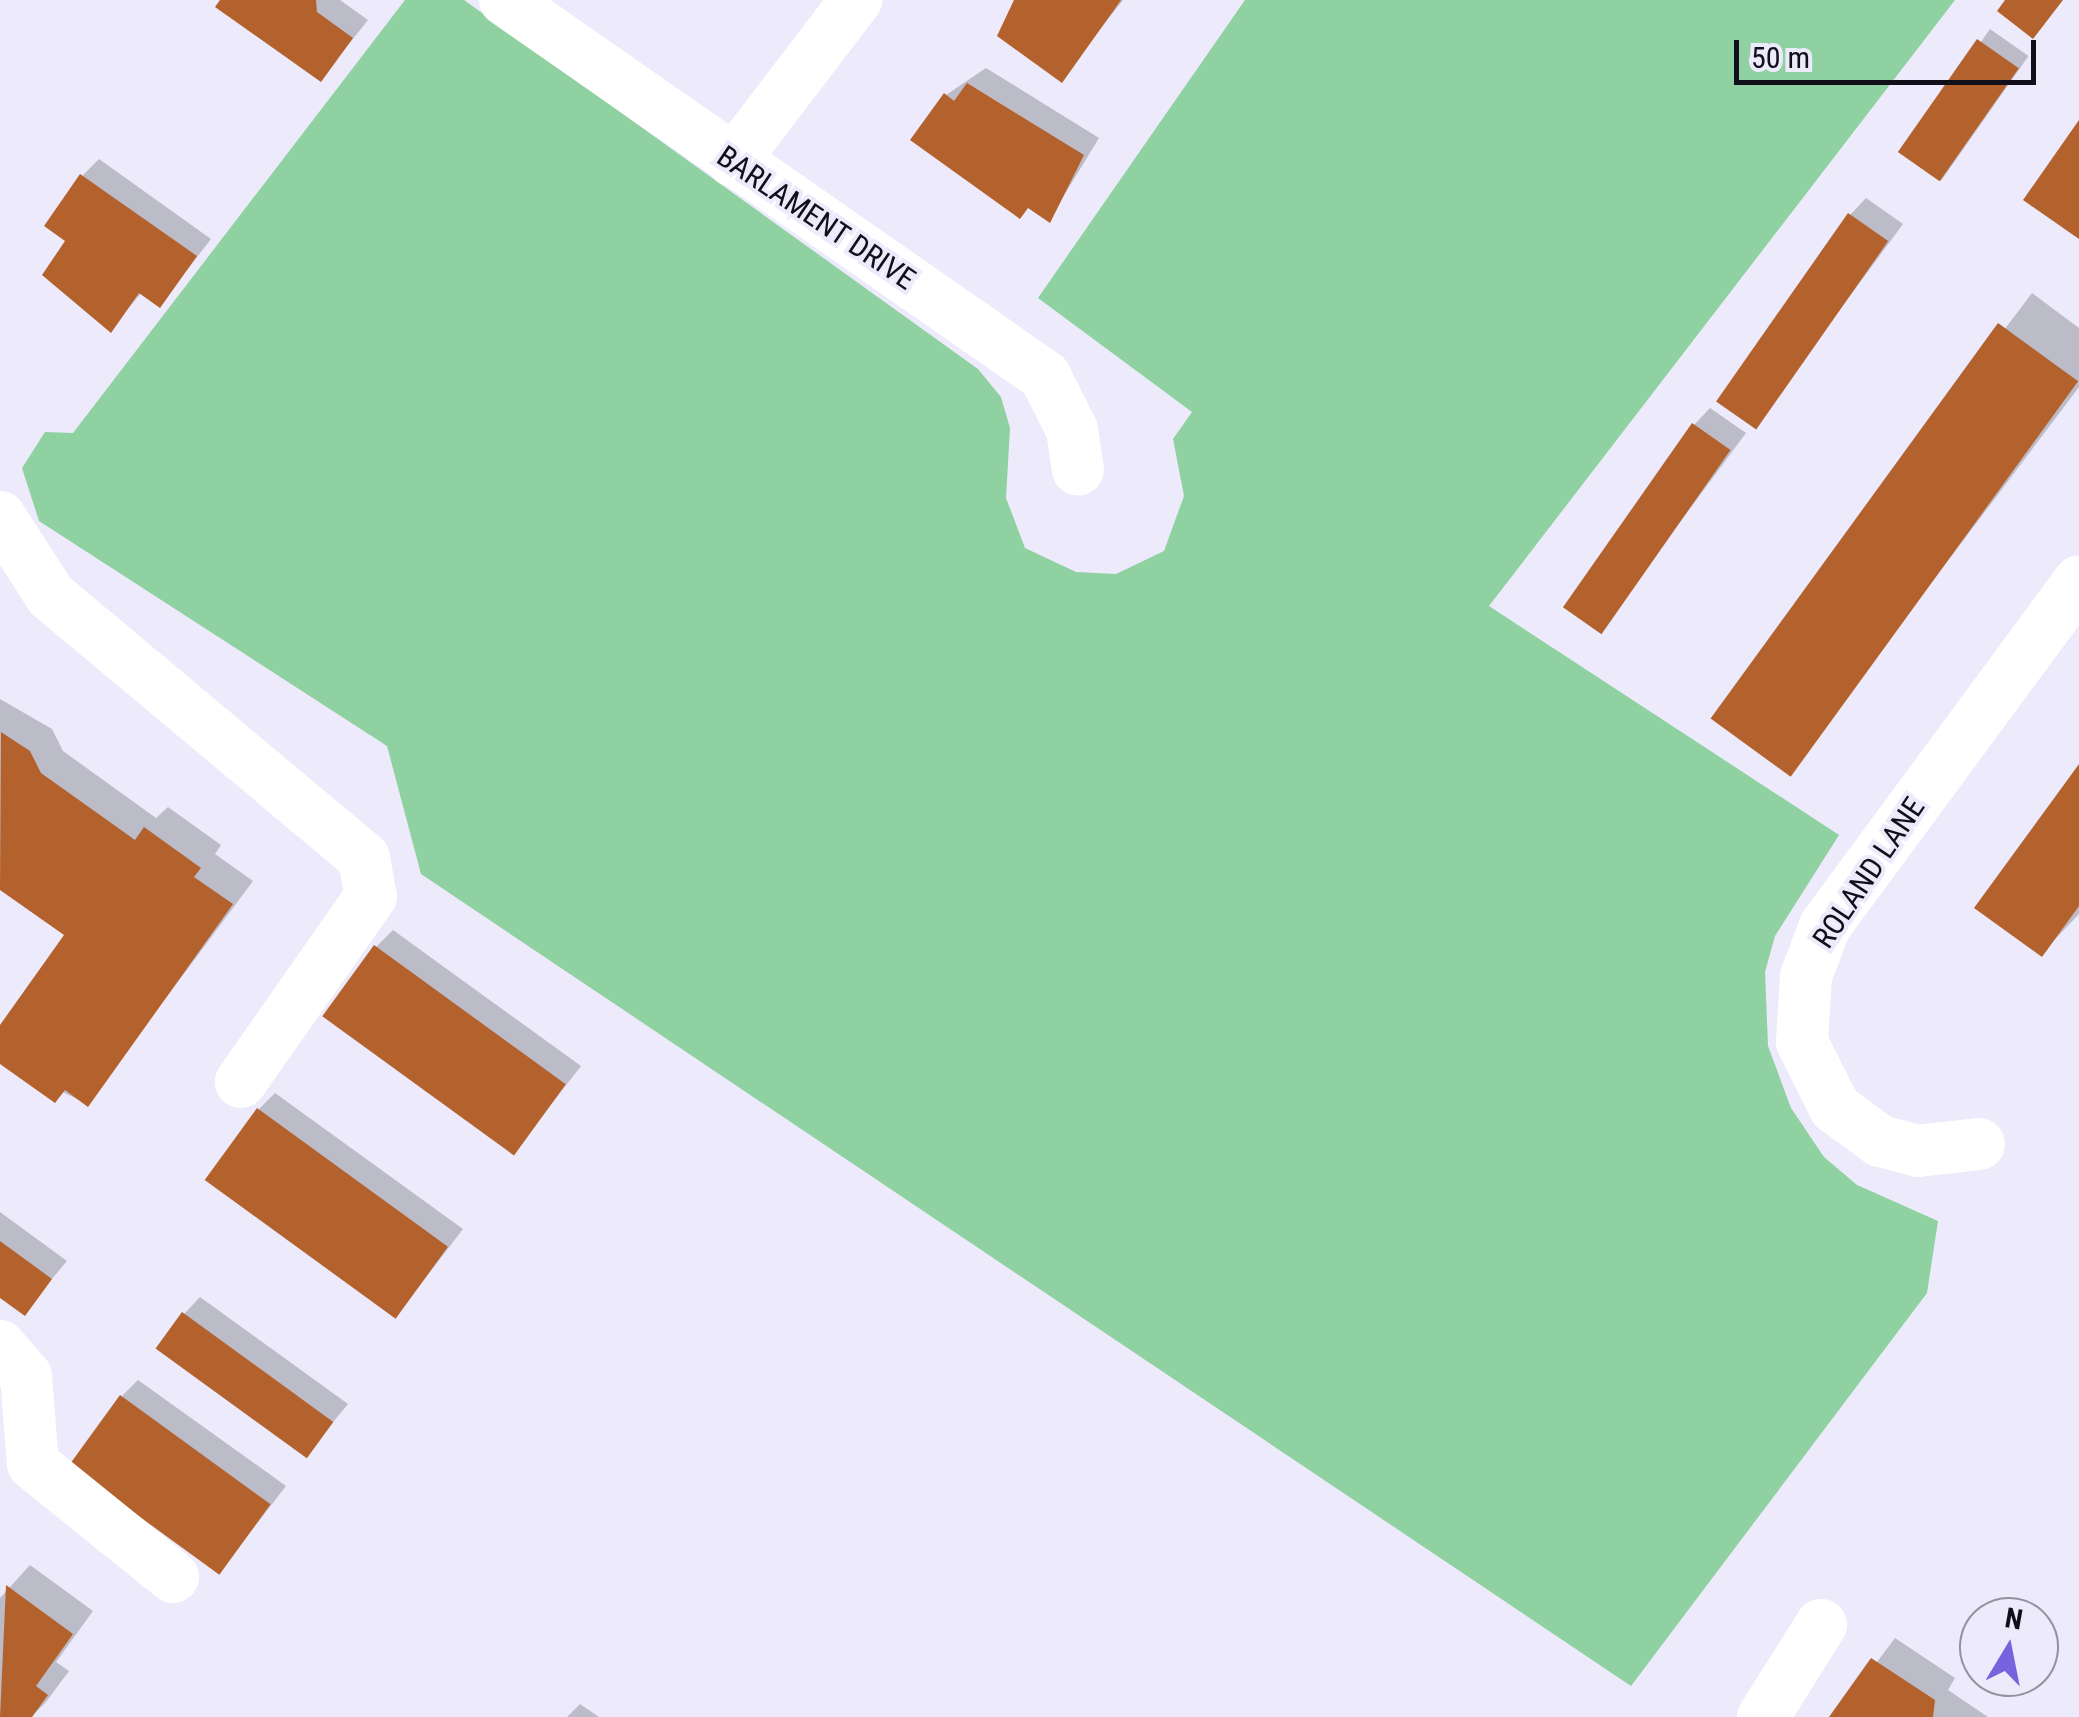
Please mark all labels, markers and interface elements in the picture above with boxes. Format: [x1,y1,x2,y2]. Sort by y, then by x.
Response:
scale bar [1739,20,2042,82]
text: 50 m [1751,40,1810,75]
street label: BARLAMENT DRIVE [710,138,922,298]
street label: ROLAND LANE [1805,791,1933,955]
north arrow [1959,1597,2059,1697]
text: N [2003,1601,2025,1637]

